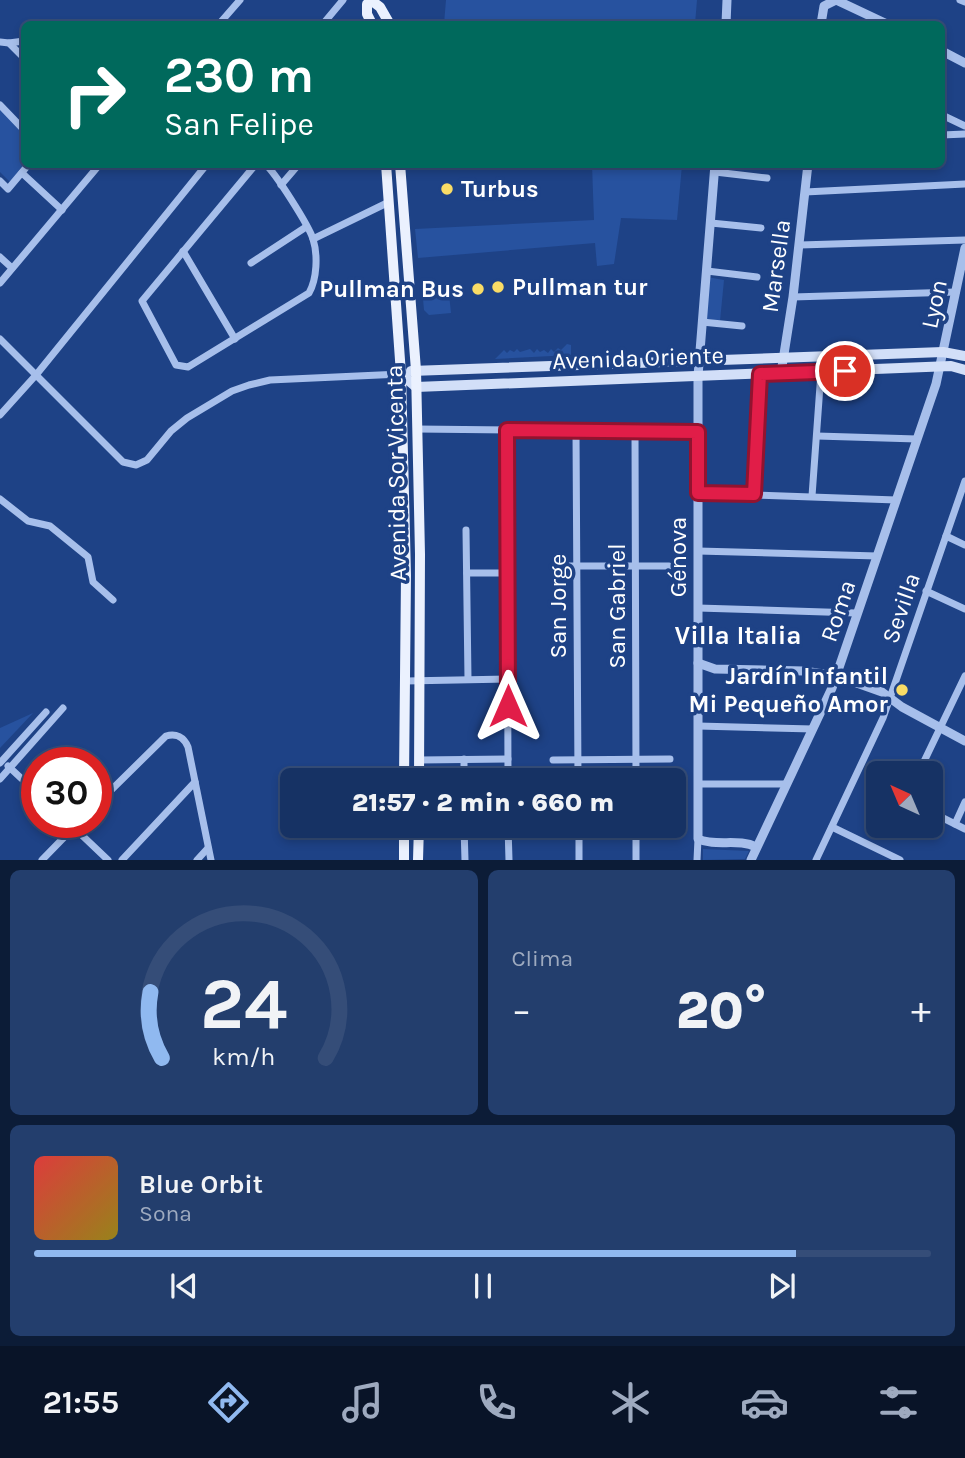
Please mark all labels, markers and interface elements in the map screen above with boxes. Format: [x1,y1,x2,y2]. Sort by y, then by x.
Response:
text: 230 m [164,47,314,104]
icon: right [49,49,140,140]
text: San Felipe [164,106,314,143]
place label: Turbus [461,175,539,203]
marker: Turbus [439,181,455,197]
street label: Marsella [756,218,796,314]
place label: Pullman tur [512,273,648,301]
place label: Pullman Bus [319,275,464,303]
street label: Lyon [915,277,953,331]
marker: Pullman tur [490,279,506,295]
marker: Pullman Bus [470,281,486,297]
street label: Avenida Oriente [552,341,724,375]
pin [815,341,875,401]
icon: arrive [826,352,864,390]
street label: Avenida Sor Vicenta [380,365,412,581]
street label: Génova [664,517,692,597]
street label: San Gabriel [603,543,631,669]
street label: San Jorge [544,554,572,658]
street label: Sevilla [876,569,926,647]
street label: Roma [814,576,862,646]
district label: Villa Italia [675,620,801,651]
place label: Jardín Infantil Mi Pequeño Amor [689,662,889,718]
position arrow [471,669,545,743]
marker: Jardín Infantil Mi Pequeño Amor [894,682,910,698]
speed limit sign: 30 [21,747,112,838]
north arrow [866,761,943,838]
map controls [866,761,943,838]
text: 21:57 · 2 min · 660 m [352,787,614,818]
text: Clima [512,945,573,972]
text: 24 [200,962,287,1047]
text: 20° [676,980,767,1041]
text: − [512,988,531,1033]
text: + [911,988,931,1033]
text: km/h [212,1042,275,1071]
text: Blue Orbit [139,1169,263,1200]
text: Sona [139,1200,192,1227]
icon: previous [165,1267,203,1305]
icon: pause [464,1267,502,1305]
icon: next [763,1267,801,1305]
icon: directions [204,1378,253,1427]
icon: music [338,1378,387,1427]
icon: phone [472,1378,521,1427]
icon: climate [606,1378,655,1427]
icon: car [740,1378,789,1427]
icon: filters [874,1378,923,1427]
text: 21:55 [42,1384,119,1421]

